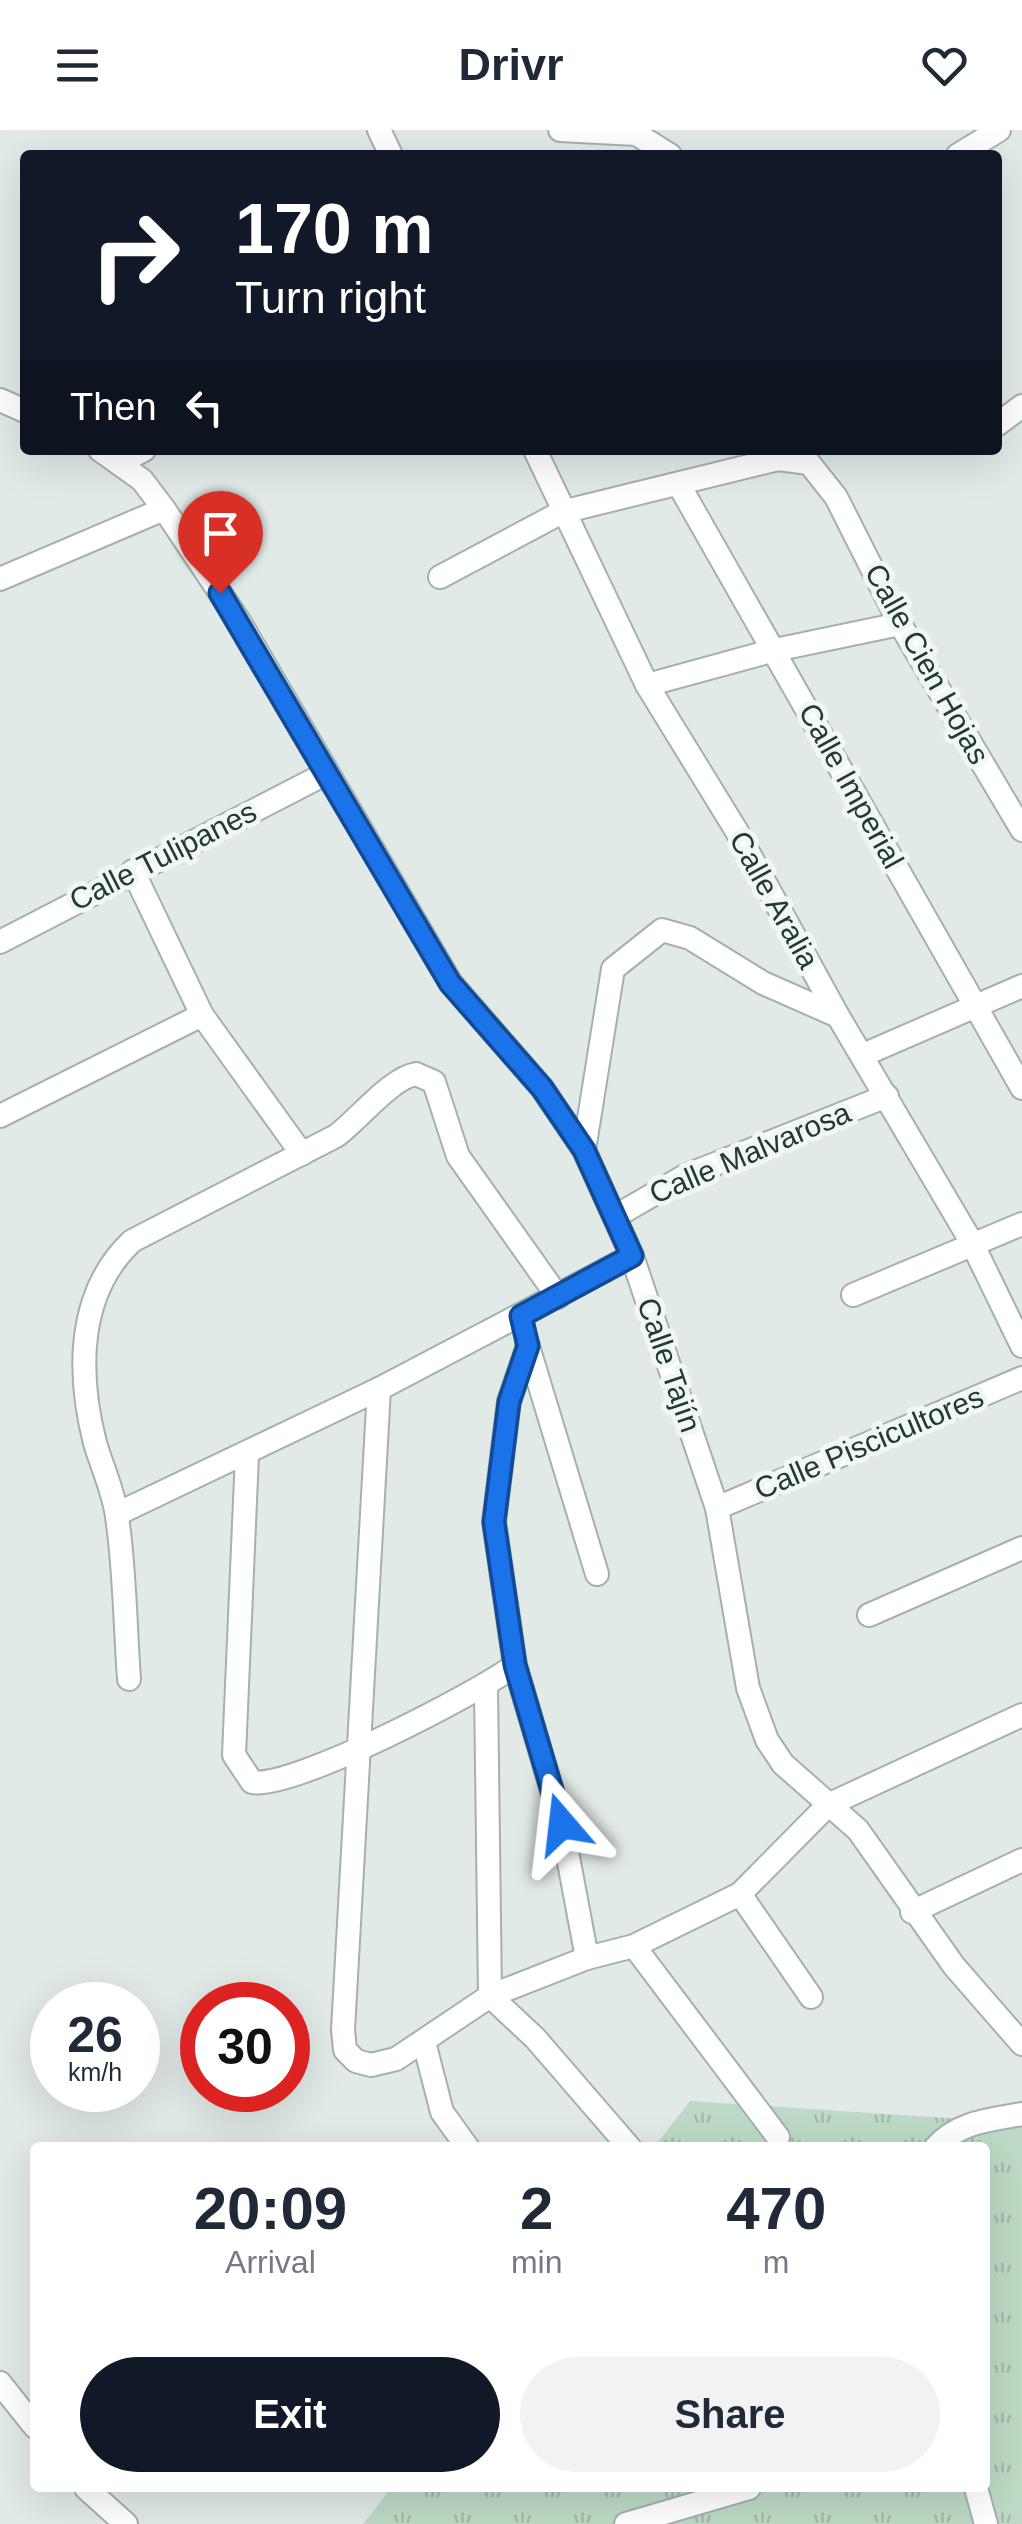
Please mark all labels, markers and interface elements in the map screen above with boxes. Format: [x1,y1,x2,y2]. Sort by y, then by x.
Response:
icon: menu [50,38,105,93]
icon: heart [917,38,972,93]
text: Drivr [458,39,564,90]
icon: right [70,190,200,320]
text: 170 m [235,190,433,268]
text: Turn right [235,272,426,323]
icon: left [177,380,232,435]
text: Then [70,386,157,428]
pin [178,491,263,594]
icon: arrive [193,506,248,561]
street label: Calle Cien Hojas [859,558,996,769]
street label: Calle Imperial [793,698,910,874]
street label: Calle Tulipanes [64,794,262,917]
street label: Calle Aralia [723,825,826,974]
street label: Calle Malvarosa [644,1095,856,1210]
street label: Calle Tajín [631,1294,708,1436]
street label: Calle Piscicultores [750,1379,988,1506]
position arrow [510,1772,614,1876]
speed limit sign: 30 [180,1982,310,2112]
text: 26 [67,2007,123,2063]
text: km/h [68,2058,122,2086]
text: 20:09 [194,2175,347,2242]
text: 2 [520,2175,553,2242]
text: 470 [726,2175,826,2242]
text: Arrival [225,2244,316,2280]
text: min [511,2244,562,2280]
text: m [763,2244,790,2280]
button: Exit [80,2357,500,2472]
button: Share [520,2357,940,2472]

